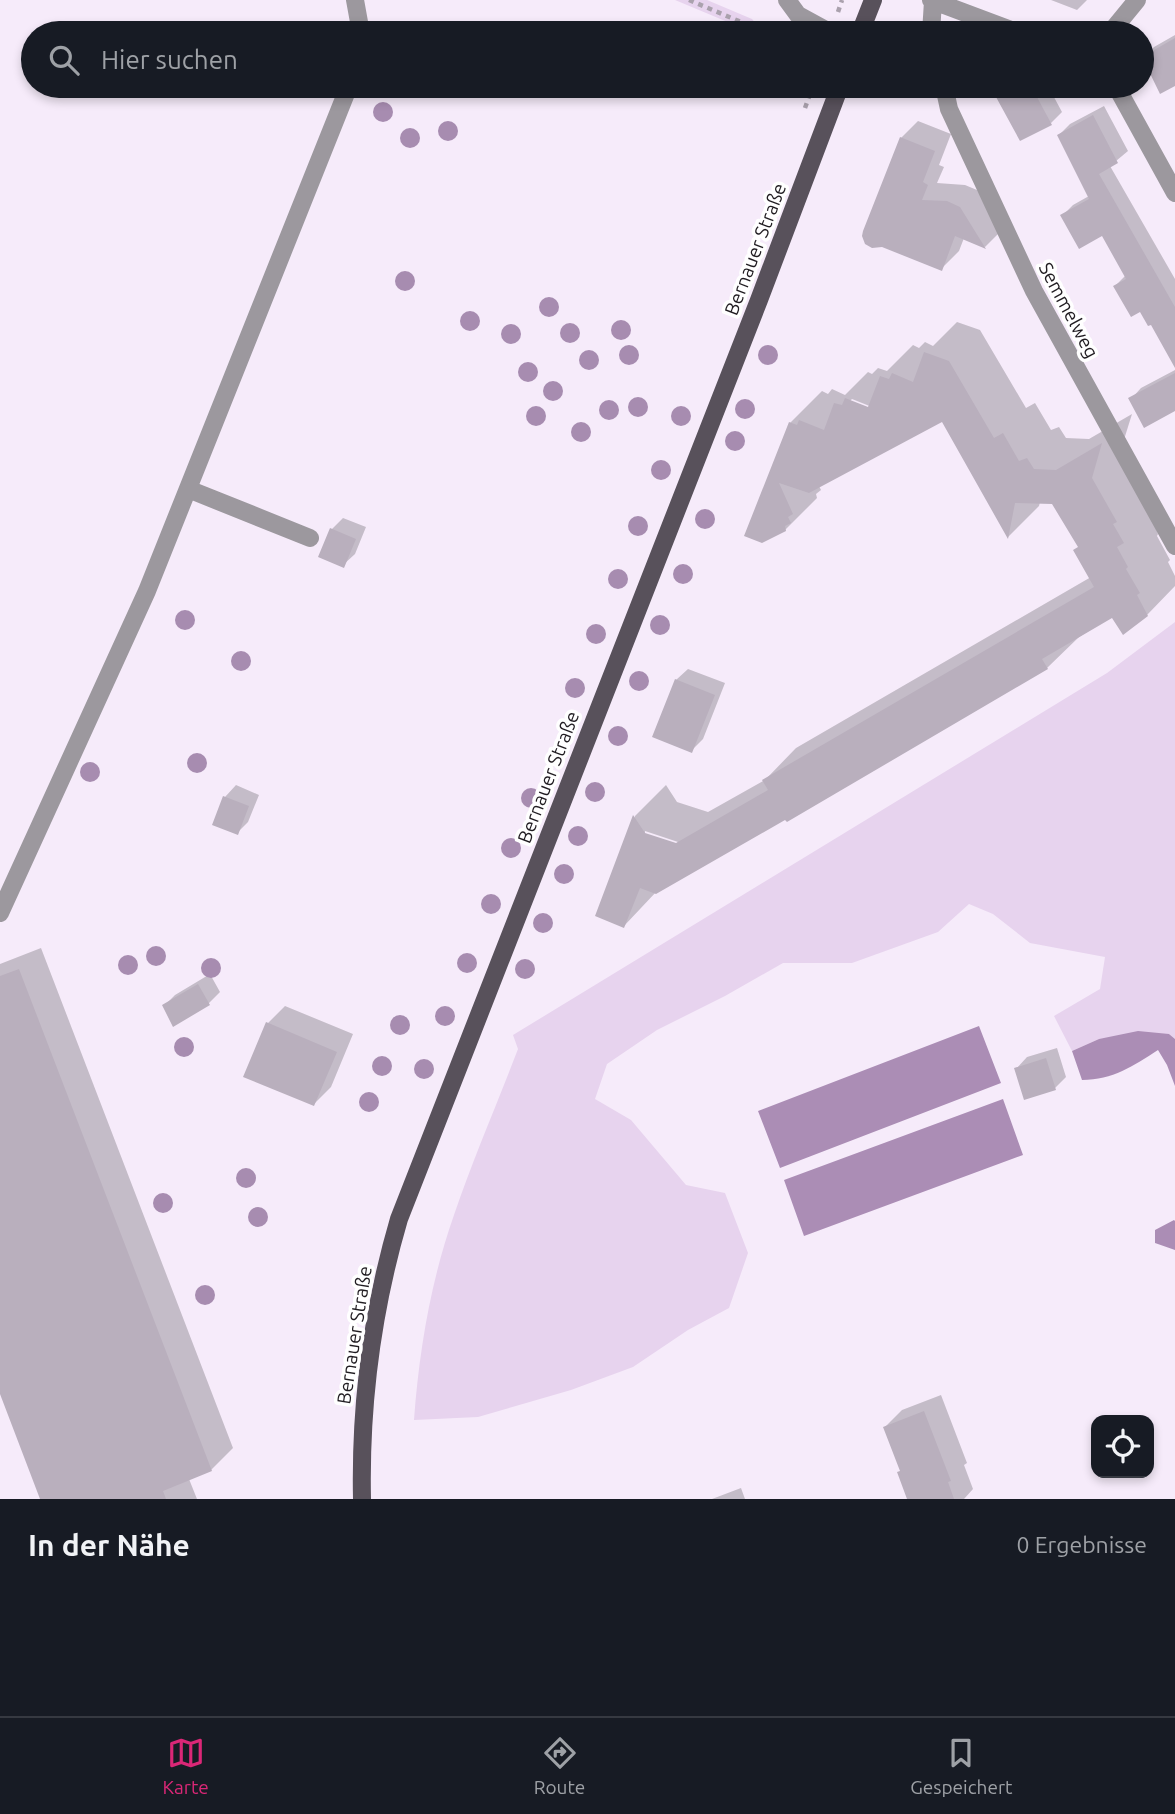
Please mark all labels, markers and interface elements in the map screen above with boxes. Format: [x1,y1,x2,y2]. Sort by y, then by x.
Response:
search box [21,21,1154,98]
icon: search [45,41,83,79]
text: Hier suchen [101,45,238,74]
street label: Bernauer Straße [720,180,790,318]
street label: Semmelweg [1035,259,1103,361]
street label: Bernauer Straße [513,708,583,846]
street label: Bernauer Straße [332,1264,376,1406]
map controls [1091,1415,1154,1478]
button: locate [1091,1415,1154,1478]
text: In der Nähe [28,1528,190,1562]
text: 0 Ergebnisse [1016,1532,1147,1557]
tab: Karte [162,1734,209,1798]
tab: Route [534,1734,585,1798]
tab: Gespeichert [910,1734,1013,1798]

